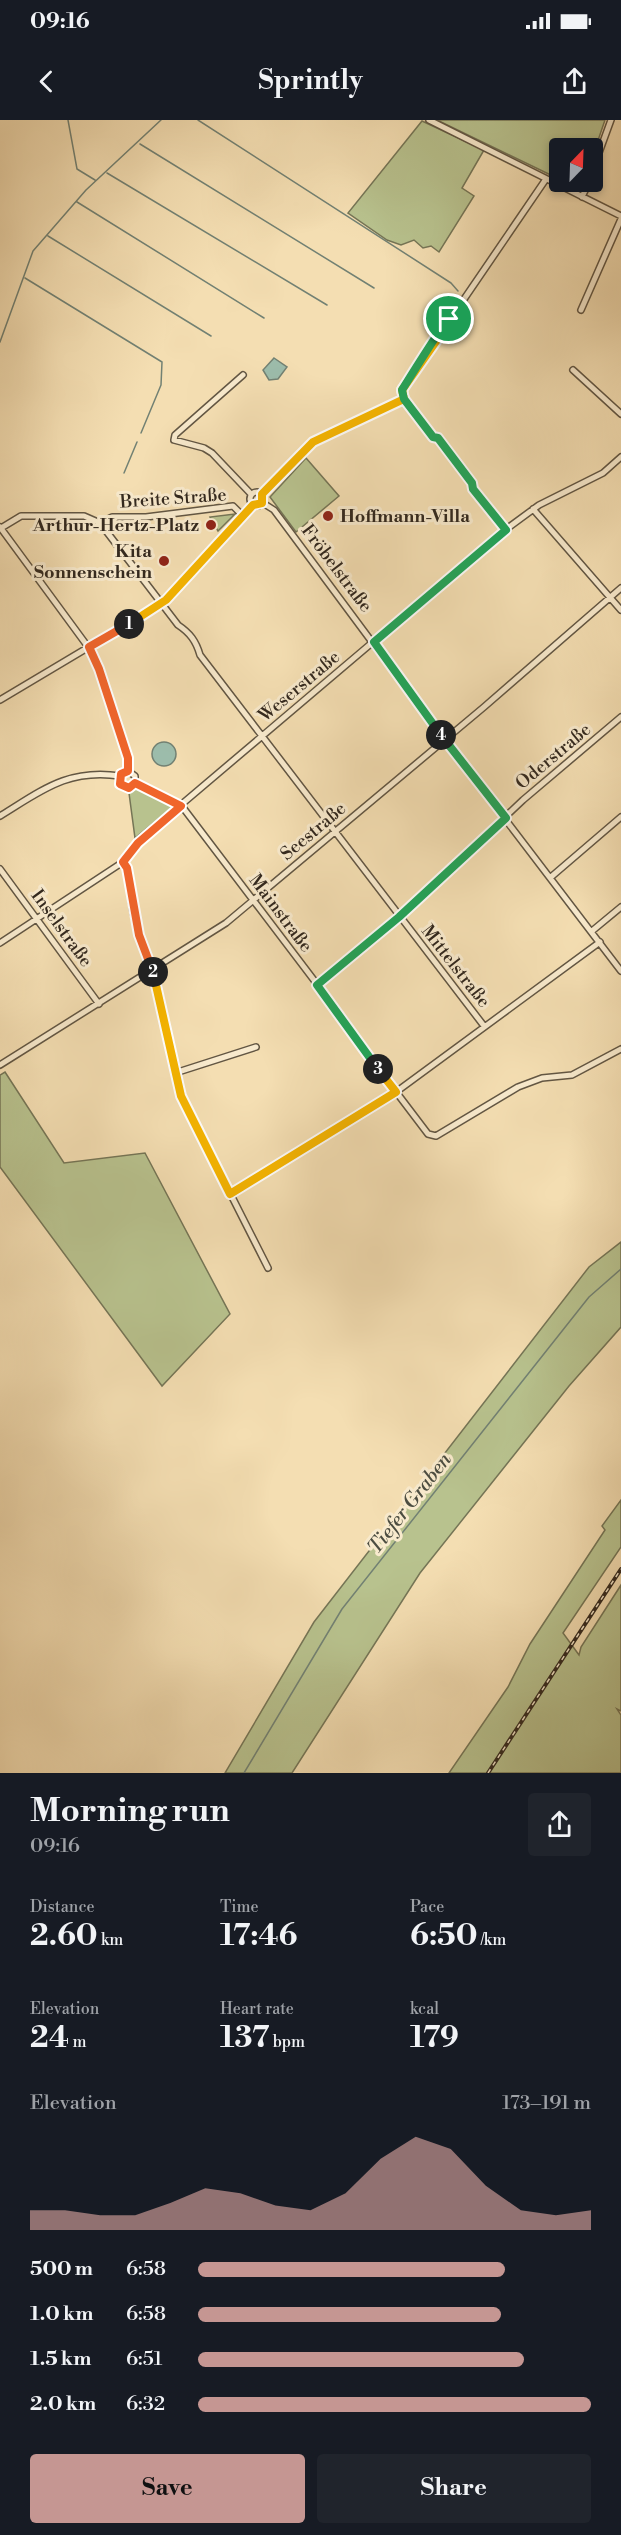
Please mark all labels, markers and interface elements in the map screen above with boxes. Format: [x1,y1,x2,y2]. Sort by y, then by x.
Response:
text: 09:16 [30,8,90,35]
text: Sprintly [258,64,363,98]
icon: back [30,65,63,98]
icon: share [558,65,591,98]
north arrow [549,138,603,192]
map controls [549,138,603,192]
pin [423,293,474,344]
icon: arrive [432,302,465,335]
street label: Breite Straße [118,483,227,514]
place label: Hoffmann-Villa [340,505,470,528]
marker: Hoffmann-Villa [321,509,335,523]
place label: Arthur-Hertz-Platz [32,514,199,537]
marker: Arthur-Hertz-Platz [204,518,218,532]
street label: Fröbelstraße [296,520,377,617]
place label: Kita Sonnenschein [34,540,152,584]
marker: Kita Sonnenschein [157,554,171,568]
pin: 1 [114,609,144,639]
text: 1 [125,614,133,634]
street label: Weserstraße [253,646,345,728]
street label: Oderstraße [511,718,596,795]
pin: 4 [426,720,456,750]
text: 4 [436,725,446,745]
street label: Seestraße [276,797,351,866]
street label: Mainstraße [244,870,317,957]
street label: Inselstraße [26,885,97,972]
street label: Mittelstraße [416,920,495,1012]
pin: 2 [138,957,168,987]
text: 2 [148,962,158,982]
pin: 3 [363,1054,393,1084]
text: 3 [373,1059,383,1079]
water label: Tiefer Graben [363,1448,458,1560]
text: Morning run [30,1791,230,1832]
button: share [528,1793,591,1856]
text: 09:16 [30,1834,80,1859]
text: Distance [30,1897,95,1917]
text: Time [220,1897,259,1917]
text: Pace [410,1897,444,1917]
text: 2.60 [30,1917,98,1955]
text: 17:46 [220,1917,298,1955]
text: 6:50 [410,1917,478,1955]
text: km [98,1930,123,1950]
text: /km [478,1930,506,1950]
text: Elevation [30,1999,99,2019]
text: Heart rate [220,1999,294,2019]
text: kcal [410,1999,439,2019]
text: 24 [30,2019,69,2057]
text: 137 [220,2019,269,2057]
text: 179 [410,2019,459,2057]
text: m [69,2032,86,2052]
text: bpm [269,2032,305,2052]
text: Elevation [30,2091,117,2116]
text: 173–191 m [502,2091,591,2116]
text: 500 m [30,2257,93,2282]
text: 6:58 [126,2257,166,2282]
text: 1.0 km [30,2302,94,2327]
text: 6:58 [126,2302,166,2327]
text: 1.5 km [30,2347,91,2372]
text: 6:51 [126,2347,162,2372]
text: 2.0 km [30,2392,96,2417]
text: 6:32 [126,2392,165,2417]
button: Save [30,2454,305,2523]
button: Share [317,2454,591,2523]

